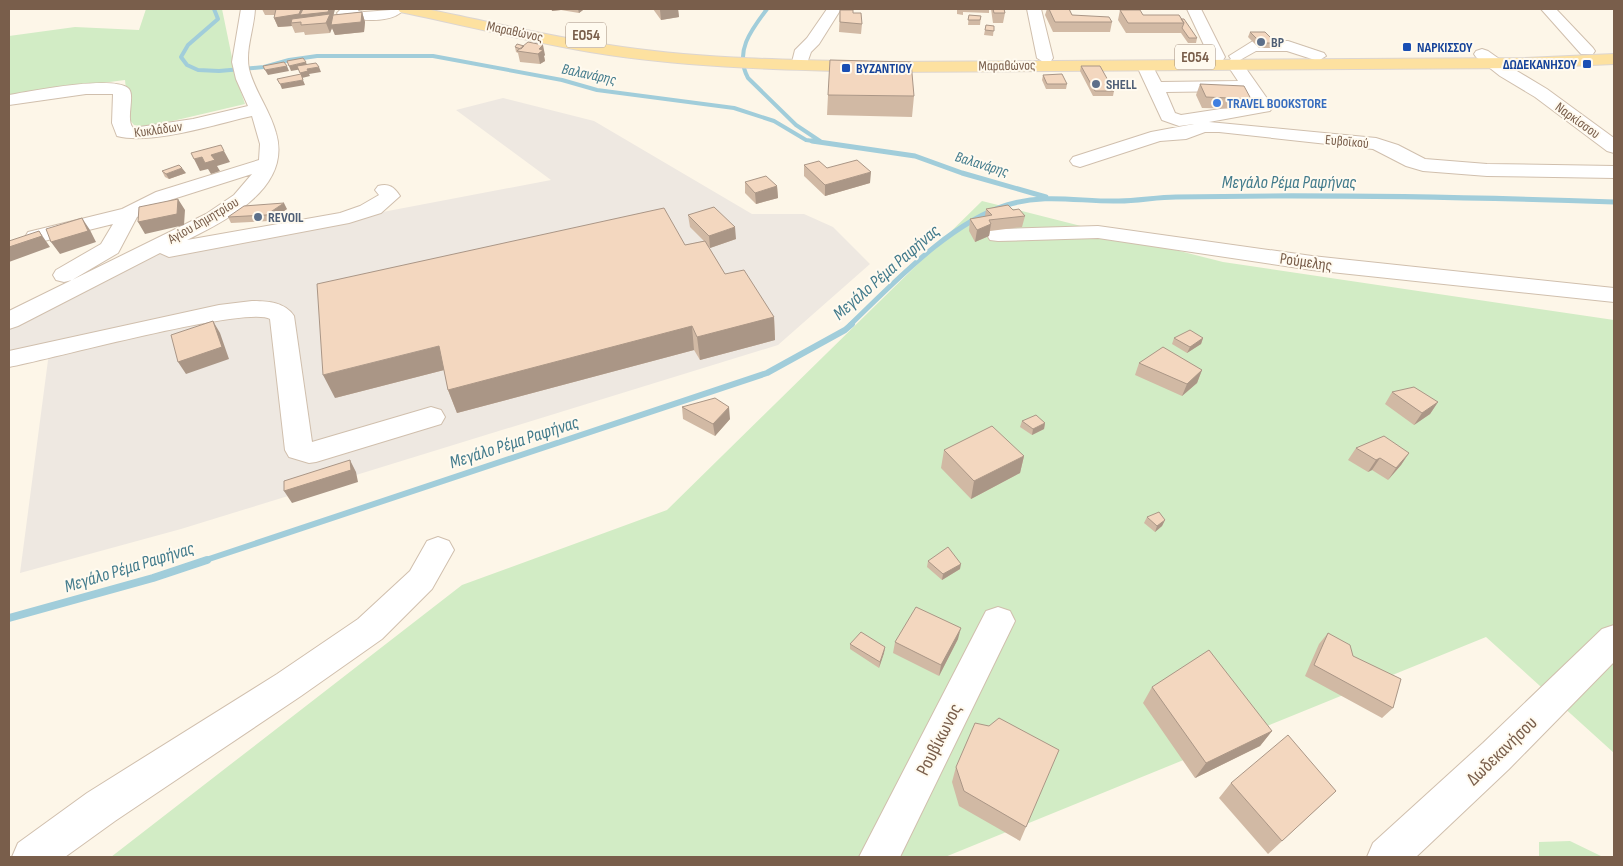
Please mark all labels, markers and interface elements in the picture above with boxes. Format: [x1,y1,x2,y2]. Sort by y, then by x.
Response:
street label: Μαραθώνος [485,17,545,46]
road number: ΕΟ54 [566,22,606,48]
place label: BP [1271,34,1284,51]
marker: BP [1255,36,1267,48]
place label: ΝΑΡΚΙΣΣΟΥ [1417,39,1473,56]
marker: ΝΑΡΚΙΣΣΟΥ [1401,41,1413,53]
road number: ΕΟ54 [1175,44,1215,70]
place label: ΔΩΔΕΚΑΝΗΣΟΥ [1503,56,1578,73]
street label: Μαραθώνος [978,57,1036,74]
marker: ΔΩΔΕΚΑΝΗΣΟΥ [1581,58,1593,70]
water label: Βαλανάρης [560,59,618,90]
place label: ΒΥΖΑΝΤΙΟΥ [856,60,912,77]
marker: ΒΥΖΑΝΤΙΟΥ [840,62,852,74]
place label: SHELL [1106,76,1137,93]
marker: SHELL [1090,78,1102,90]
place label: TRAVEL BOOKSTORE [1227,95,1327,112]
marker: TRAVEL BOOKSTORE [1211,97,1223,109]
street label: Ναρκίσσου [1552,98,1603,142]
street label: Κυκλάδων [133,118,184,141]
street label: Ευβοϊκού [1324,131,1370,152]
water label: Βαλανάρης [953,147,1011,182]
water label: Μεγάλο Ρέμα Ραφήνας [1222,172,1356,193]
street label: Αγίου Δημητρίου [164,193,242,248]
place label: REVOIL [268,209,304,226]
marker: REVOIL [252,211,264,223]
water label: Μεγάλο Ρέμα Ραφήνας [829,220,944,324]
street label: Ρούμελης [1278,249,1333,276]
water label: Μεγάλο Ρέμα Ραφήνας [447,412,581,473]
water label: Μεγάλο Ρέμα Ραφήνας [62,538,197,597]
street label: Ρουβίκωνος [911,700,967,779]
street label: Δωδεκανήσου [1462,712,1542,790]

